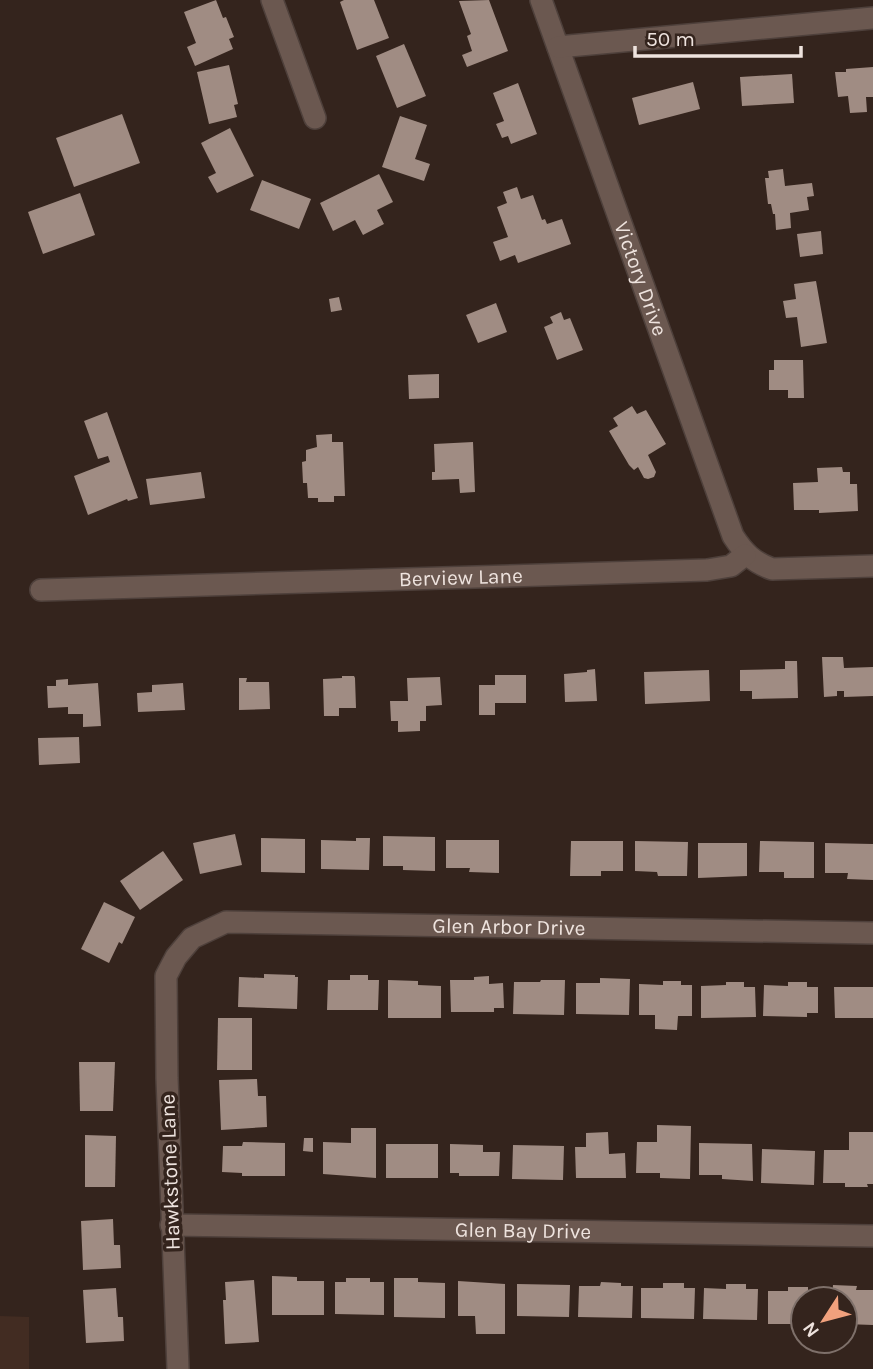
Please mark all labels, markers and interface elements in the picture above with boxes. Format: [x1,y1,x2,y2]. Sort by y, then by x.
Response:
scale bar [635,14,801,58]
text: 50 m [646,27,695,51]
street label: Victory Drive [609,218,672,339]
street label: Berview Lane [398,564,523,591]
street label: Glen Arbor Drive [432,914,586,940]
street label: Hawkstone Lane [155,1093,185,1251]
street label: Glen Bay Drive [455,1217,591,1244]
north arrow [789,1285,859,1355]
text: N [798,1317,824,1341]

